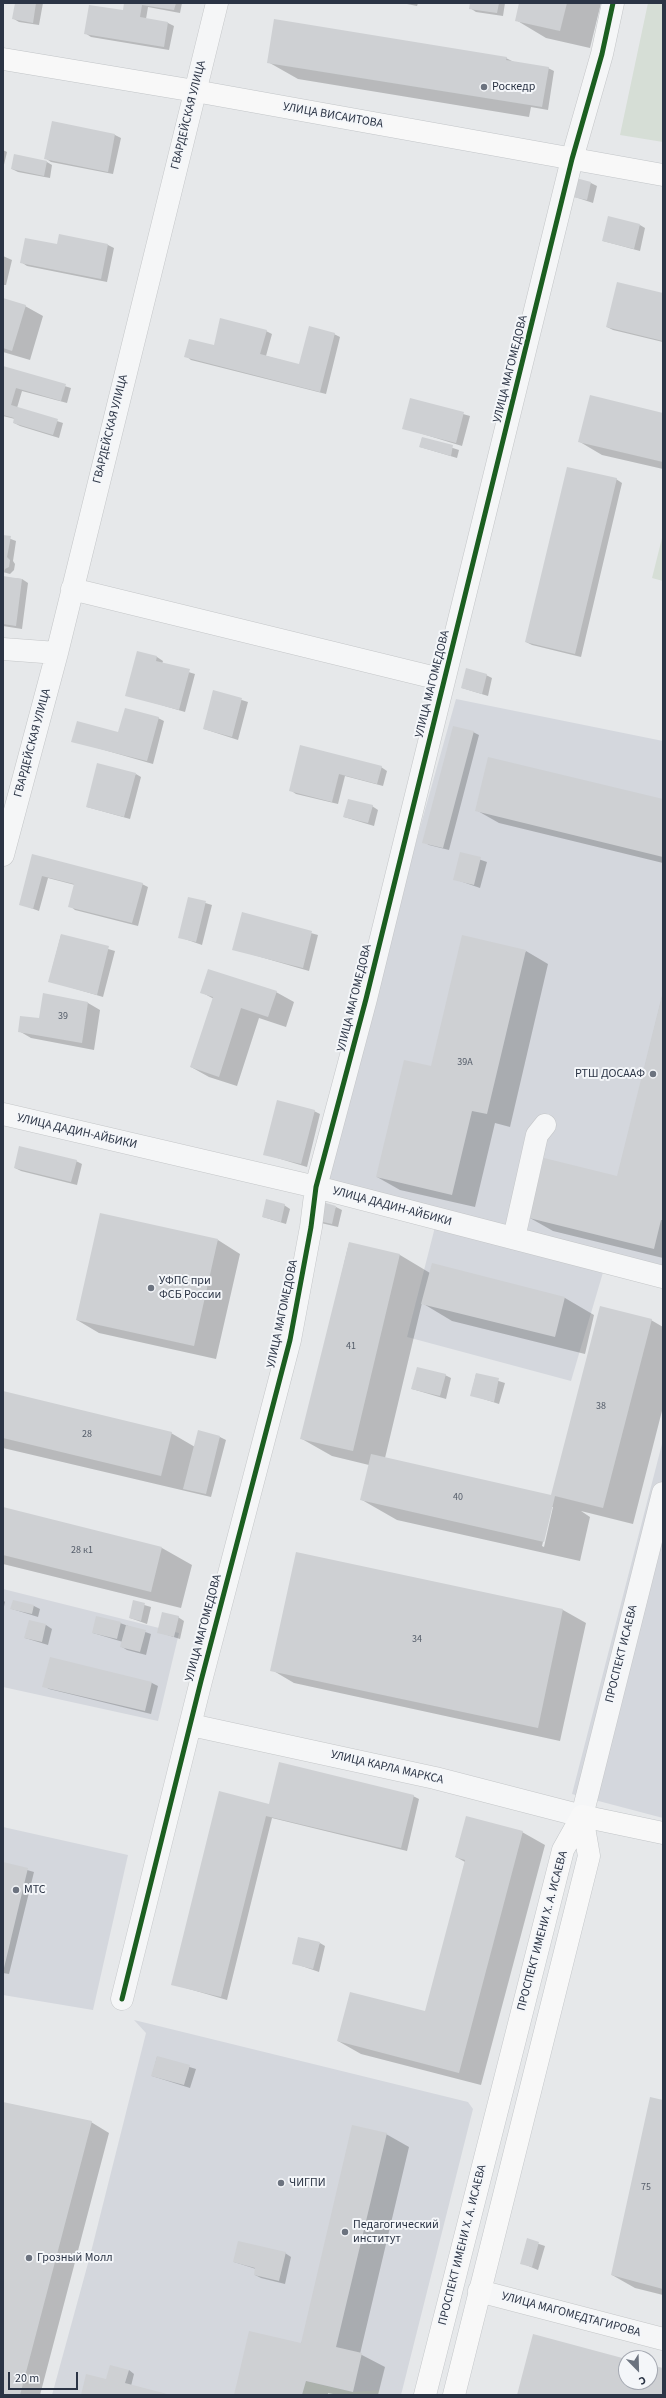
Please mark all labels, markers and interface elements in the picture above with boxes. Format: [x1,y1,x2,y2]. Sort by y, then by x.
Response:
street label: ГВАРДЕЙСКАЯ УЛИЦА [168,59,210,171]
place label: Роскедр [492,80,535,94]
marker: Роскедр [479,82,489,92]
street label: УЛИЦА ВИСАИТОВА [282,100,384,132]
street label: УЛИЦА МАГОМЕДОВА [491,314,531,424]
street label: ГВАРДЕЙСКАЯ УЛИЦА [90,373,132,485]
street label: УЛИЦА МАГОМЕДОВА [413,629,453,739]
street label: ГВАРДЕЙСКАЯ УЛИЦА [12,687,54,799]
street label: УЛИЦА МАГОМЕДОВА [335,943,375,1053]
house number: 39 [58,1011,68,1023]
house number: 39А [457,1057,473,1069]
place label: РТШ ДОСААФ [575,1067,645,1081]
marker: РТШ ДОСААФ [648,1069,658,1079]
street label: УЛИЦА ДАДИН-АЙБИКИ [16,1111,138,1153]
street label: УЛИЦА ДАДИН-АЙБИКИ [331,1184,453,1230]
street label: УЛИЦА МАГОМЕДОВА [264,1259,302,1369]
place label: УФПС при ФСБ России [159,1274,221,1302]
marker: УФПС при ФСБ России [146,1283,156,1293]
house number: 41 [346,1341,356,1353]
house number: 38 [596,1401,606,1413]
house number: 28 [82,1429,92,1441]
house number: 40 [453,1492,463,1504]
house number: 28 к1 [71,1545,93,1557]
street label: УЛИЦА МАГОМЕДОВА [183,1573,225,1683]
street label: ПРОСПЕКТ ИСАЕВА [603,1604,641,1704]
house number: 34 [412,1634,422,1646]
street label: УЛИЦА КАРЛА МАРКСА [329,1748,445,1788]
street label: ПРОСПЕКТ ИМЕНИ Х. А. ИСАЕВА [515,1849,571,2013]
place label: МТС [24,1883,46,1897]
marker: МТС [11,1885,21,1895]
street label: ПРОСПЕКТ ИМЕНИ Х. А. ИСАЕВА [436,2163,490,2327]
place label: ЧИГПИ [289,2176,326,2190]
marker: ЧИГПИ [276,2178,286,2188]
house number: 75 [641,2182,651,2194]
place label: Педагогический институт [353,2218,439,2246]
marker: Педагогический институт [340,2227,350,2237]
place label: Грозный Молл [37,2251,113,2265]
marker: Грозный Молл [24,2253,34,2263]
street label: УЛИЦА МАГОМЕДТАГИРОВА [500,2289,642,2341]
north arrow [618,2350,658,2390]
scale bar [10,2364,80,2390]
text: 20 m [15,2370,39,2387]
text: С [637,2372,648,2389]

